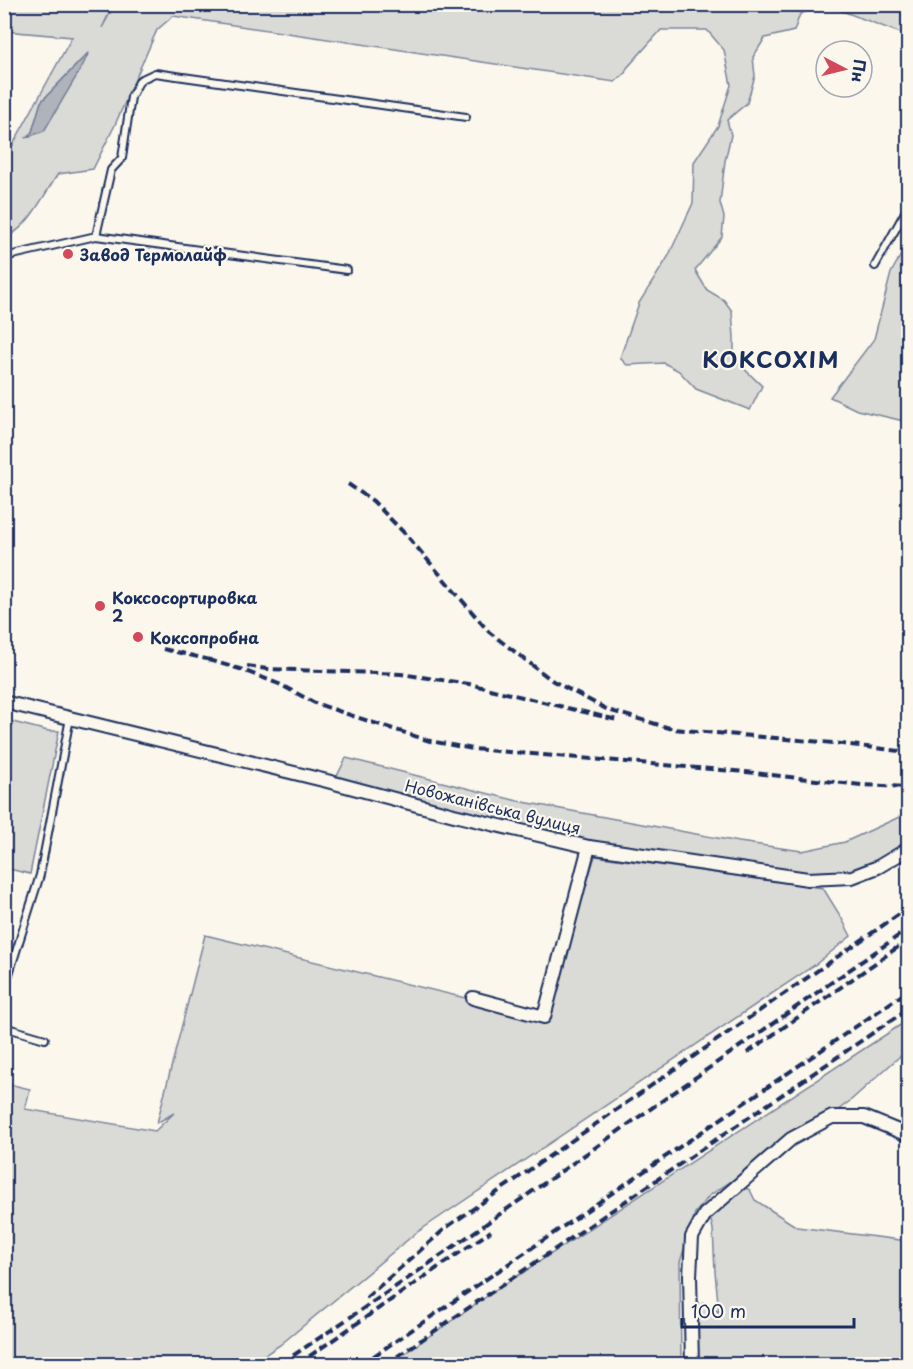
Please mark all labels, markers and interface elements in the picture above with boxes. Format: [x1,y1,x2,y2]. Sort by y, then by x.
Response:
north arrow [814,39,874,99]
text: Пн [847,58,873,84]
place label: Завод Термолайф [79,242,227,266]
marker: Завод Термолайф [61,247,75,261]
district label: КОКСОХІМ [702,342,840,375]
place label: Коксосортировка 2 [112,585,258,627]
marker: Коксосортировка 2 [93,599,107,613]
place label: Коксопробна [150,625,259,649]
marker: Коксопробна [131,630,145,644]
street label: Новожанівська вулиця [403,773,583,839]
scale bar [682,1291,854,1329]
text: 100 m [691,1297,746,1324]

